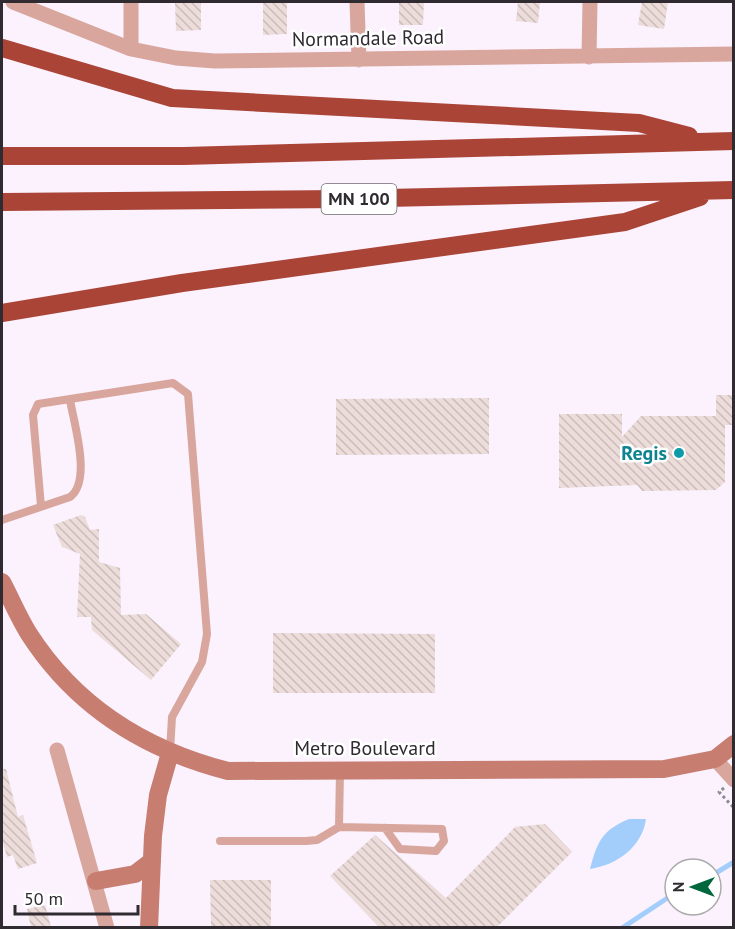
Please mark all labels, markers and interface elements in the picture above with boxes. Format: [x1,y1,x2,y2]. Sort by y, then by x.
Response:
street label: Normandale Road [292,24,444,52]
road number: MN 100 [322,184,397,214]
place label: Regis [621,440,667,466]
marker: Regis [672,446,686,460]
street label: Metro Boulevard [294,735,436,761]
north arrow [663,857,723,917]
scale bar [15,878,138,916]
text: N [668,882,688,892]
text: 50 m [24,887,63,910]

